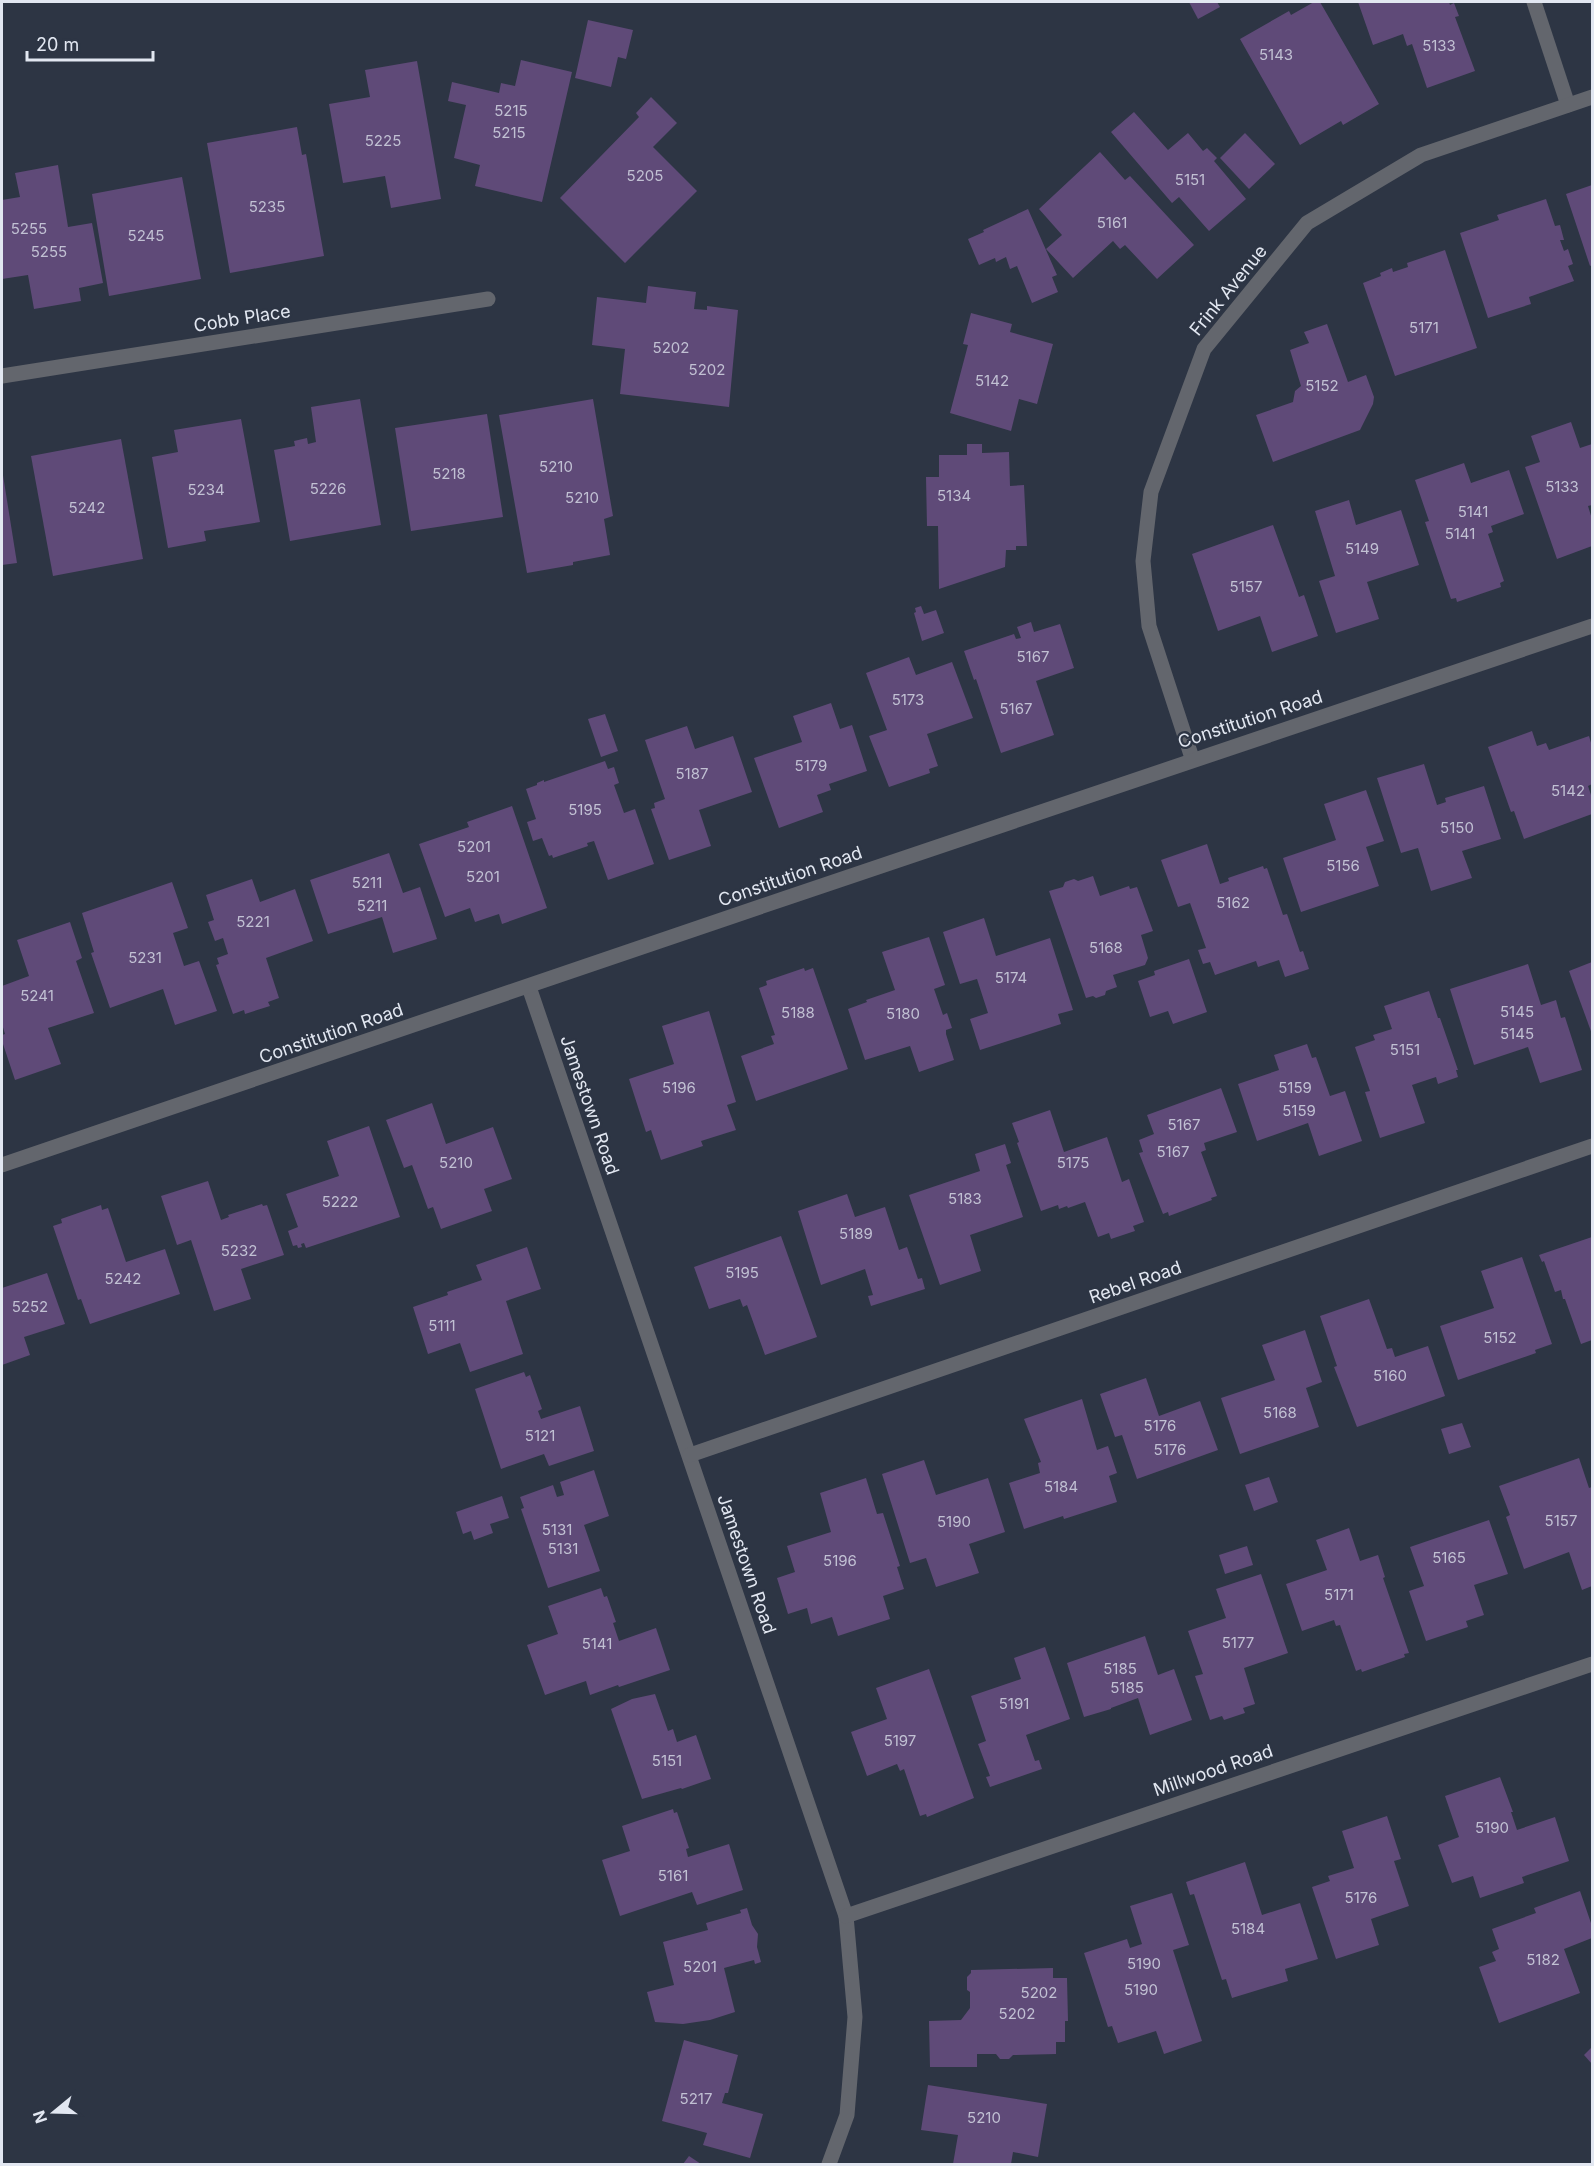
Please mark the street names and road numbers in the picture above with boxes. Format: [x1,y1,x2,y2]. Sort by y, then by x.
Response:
street label: Frink Avenue [1185,241,1271,339]
street label: Cobb Place [192,300,292,336]
street label: Constitution Road [1175,686,1325,752]
street label: Constitution Road [715,841,865,911]
street label: Constitution Road [256,998,406,1068]
street label: Jamestown Road [556,1032,624,1178]
street label: Rebel Road [1086,1256,1184,1308]
street label: Jamestown Road [713,1491,781,1637]
street label: Millwood Road [1151,1740,1275,1800]

